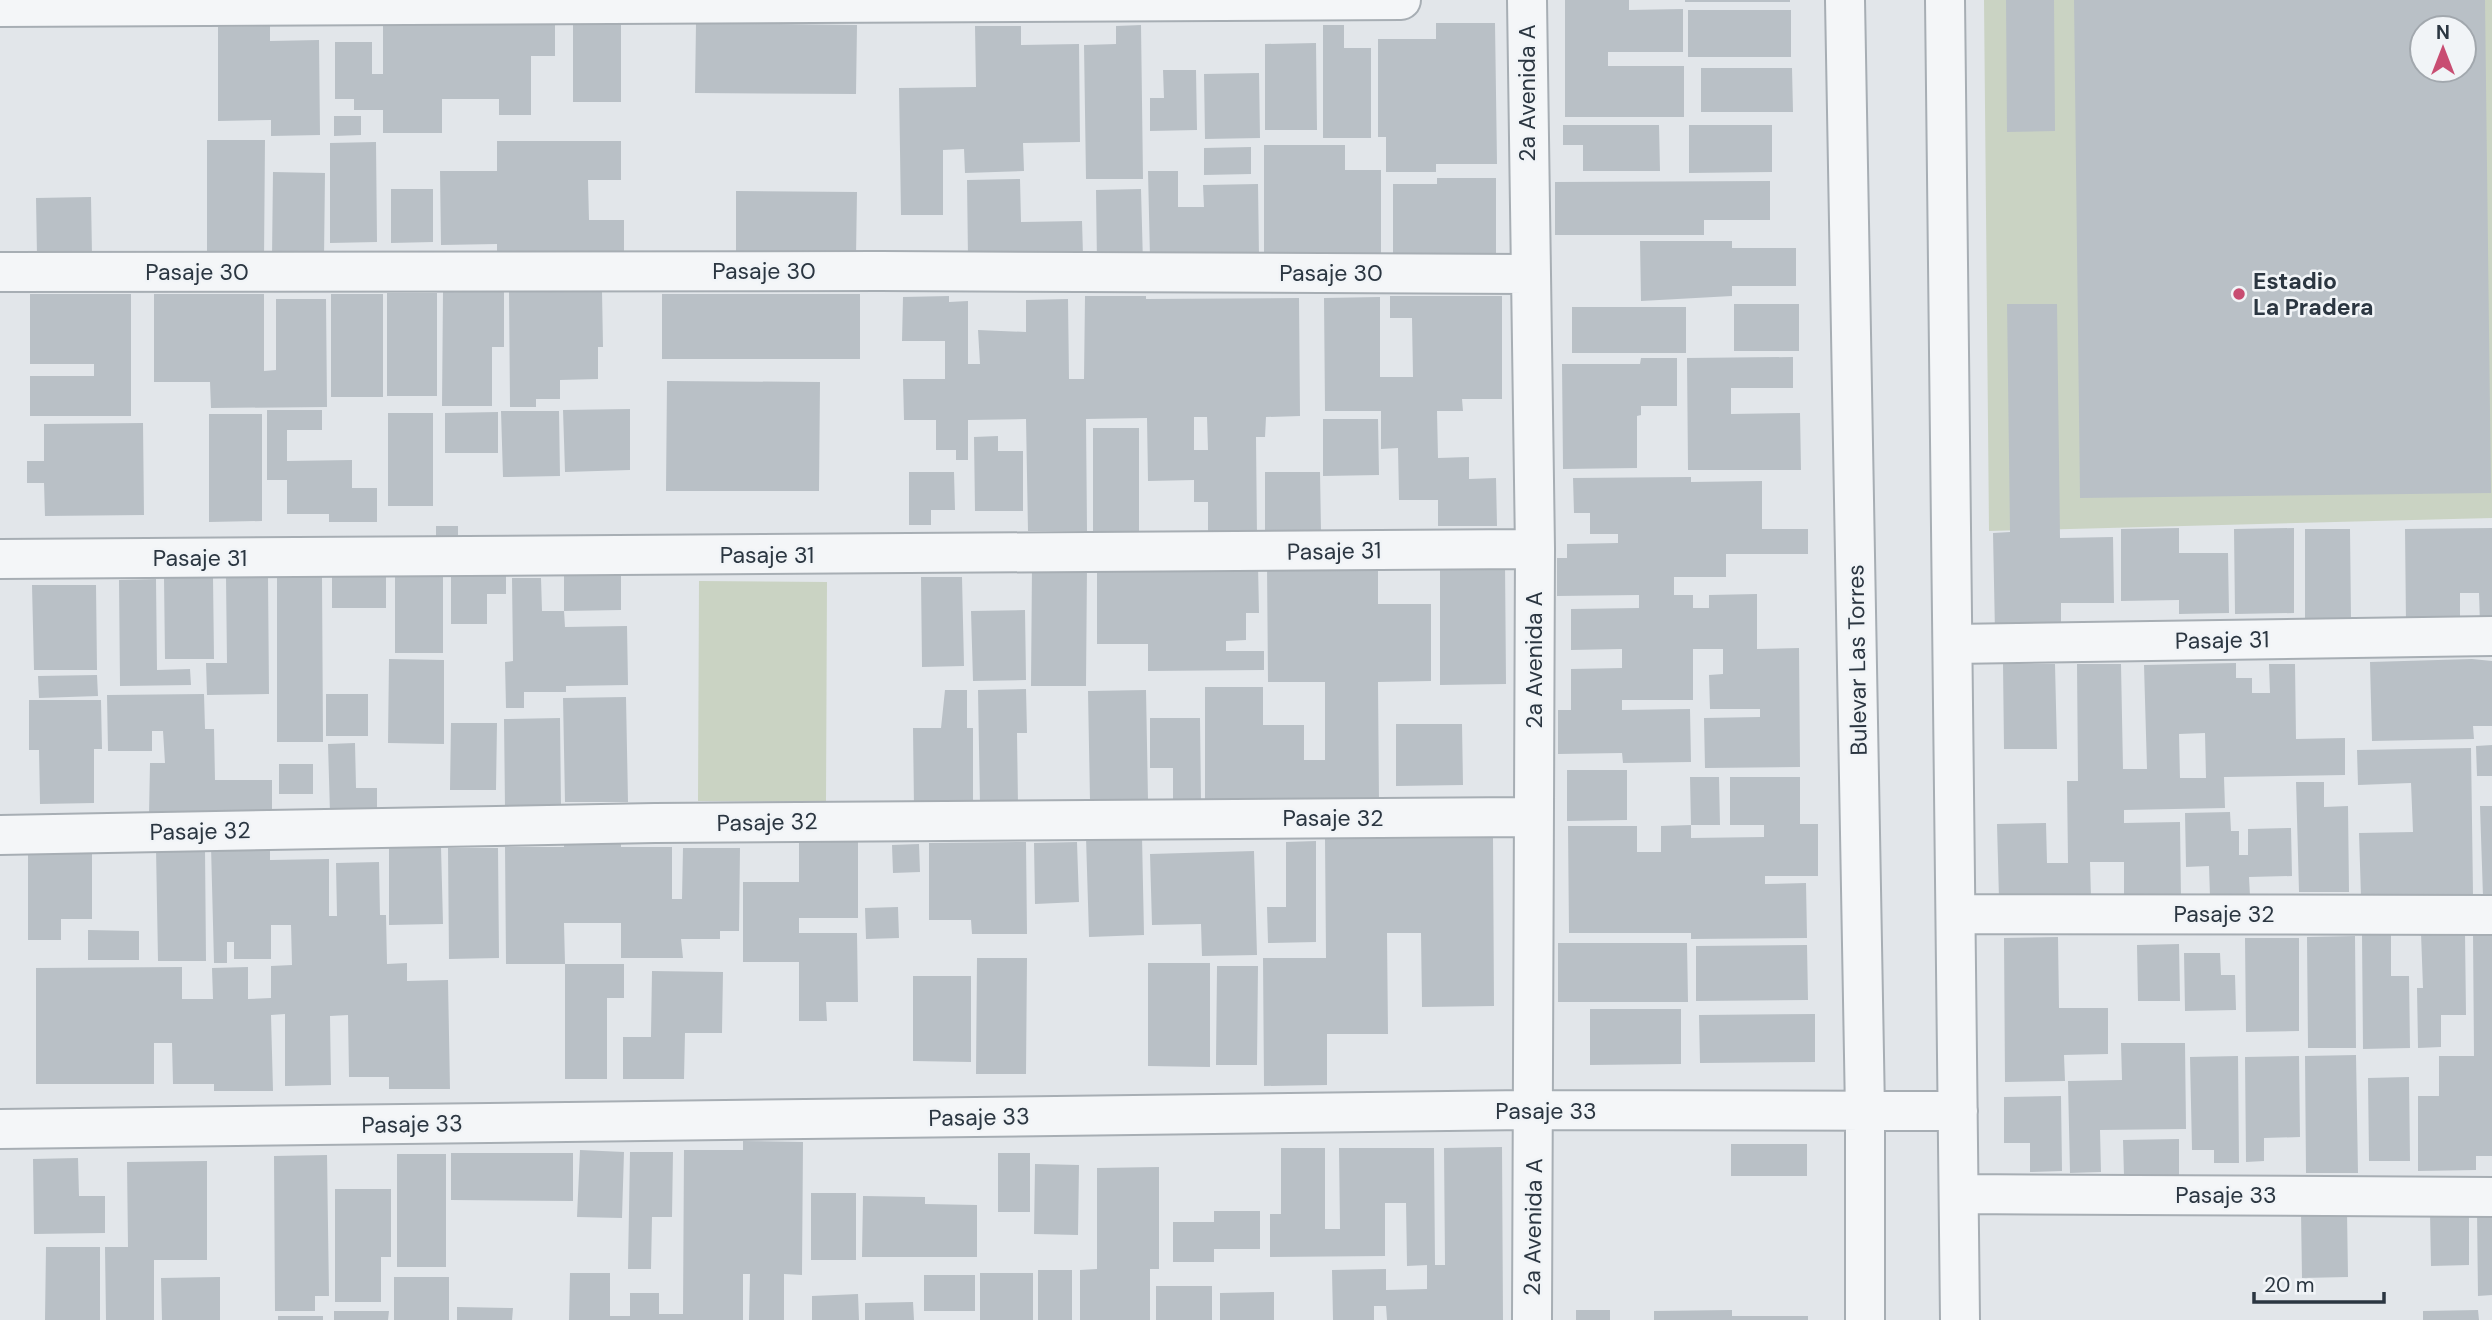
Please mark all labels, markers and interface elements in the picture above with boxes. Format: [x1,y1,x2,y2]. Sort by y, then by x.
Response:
north arrow [2408,14,2478,84]
text: N [2436,20,2450,45]
street label: 2a Avenida A [1512,24,1542,162]
street label: Pasaje 30 [712,256,816,286]
street label: Pasaje 30 [145,257,249,287]
street label: Pasaje 30 [1279,258,1383,288]
place label: Estadio La Pradera [2253,266,2374,322]
marker: Estadio La Pradera [2231,286,2247,302]
street label: Pasaje 31 [1286,535,1382,567]
street label: Pasaje 31 [720,540,814,570]
street label: Pasaje 31 [153,543,247,573]
street label: Bulevar Las Torres [1840,564,1874,756]
street label: 2a Avenida A [1519,591,1549,729]
street label: Pasaje 31 [2174,624,2270,656]
street label: Pasaje 32 [1283,803,1384,833]
street label: Pasaje 32 [716,806,818,838]
street label: Pasaje 32 [149,815,251,847]
street label: Pasaje 32 [2174,899,2275,929]
street label: Pasaje 33 [1495,1096,1597,1126]
street label: Pasaje 33 [928,1101,1030,1133]
street label: Pasaje 33 [361,1108,463,1140]
street label: 2a Avenida A [1517,1158,1549,1296]
street label: Pasaje 33 [2175,1180,2277,1210]
scale bar [2254,1260,2384,1304]
text: 20 m [2264,1271,2315,1299]

